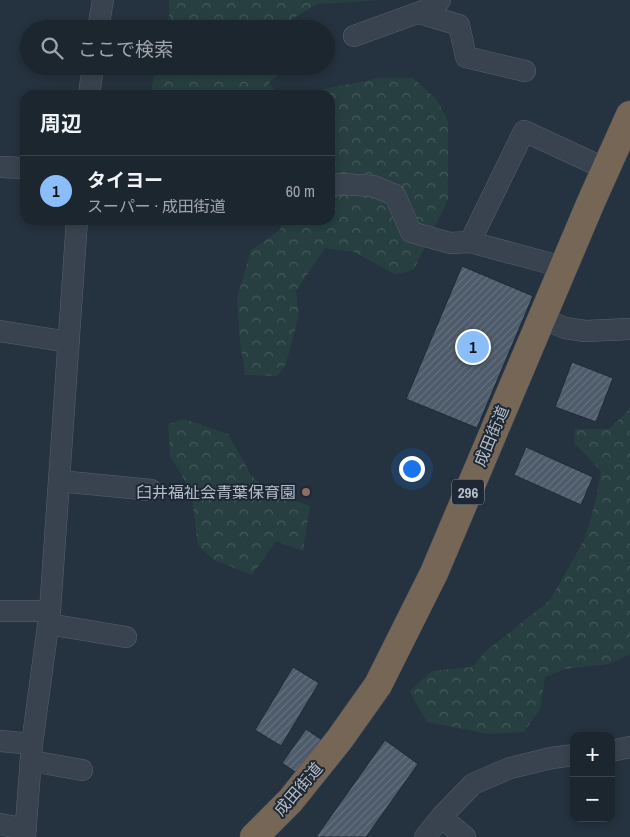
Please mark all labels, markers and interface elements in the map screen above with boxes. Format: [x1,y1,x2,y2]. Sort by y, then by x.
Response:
search box [20,20,335,75]
icon: search [38,34,66,62]
text: ここで検索 [78,36,173,62]
text: 周辺 [40,109,82,138]
text: タイヨー [87,167,163,193]
text: 1 [52,180,60,202]
text: 60 m [286,180,315,202]
text: スーパー · 成田街道 [87,195,226,217]
pin: 1 [457,328,489,366]
street label: 成田街道 [468,402,514,470]
your location [399,456,425,482]
road number: 296 [452,480,484,504]
place label: 臼井福祉会青葉保育園 [136,481,296,503]
marker: 臼井福祉会青葉保育園 [300,486,312,498]
map controls [570,732,615,822]
button: + [570,732,615,777]
street label: 成田街道 [269,758,327,820]
button: − [570,777,615,822]

